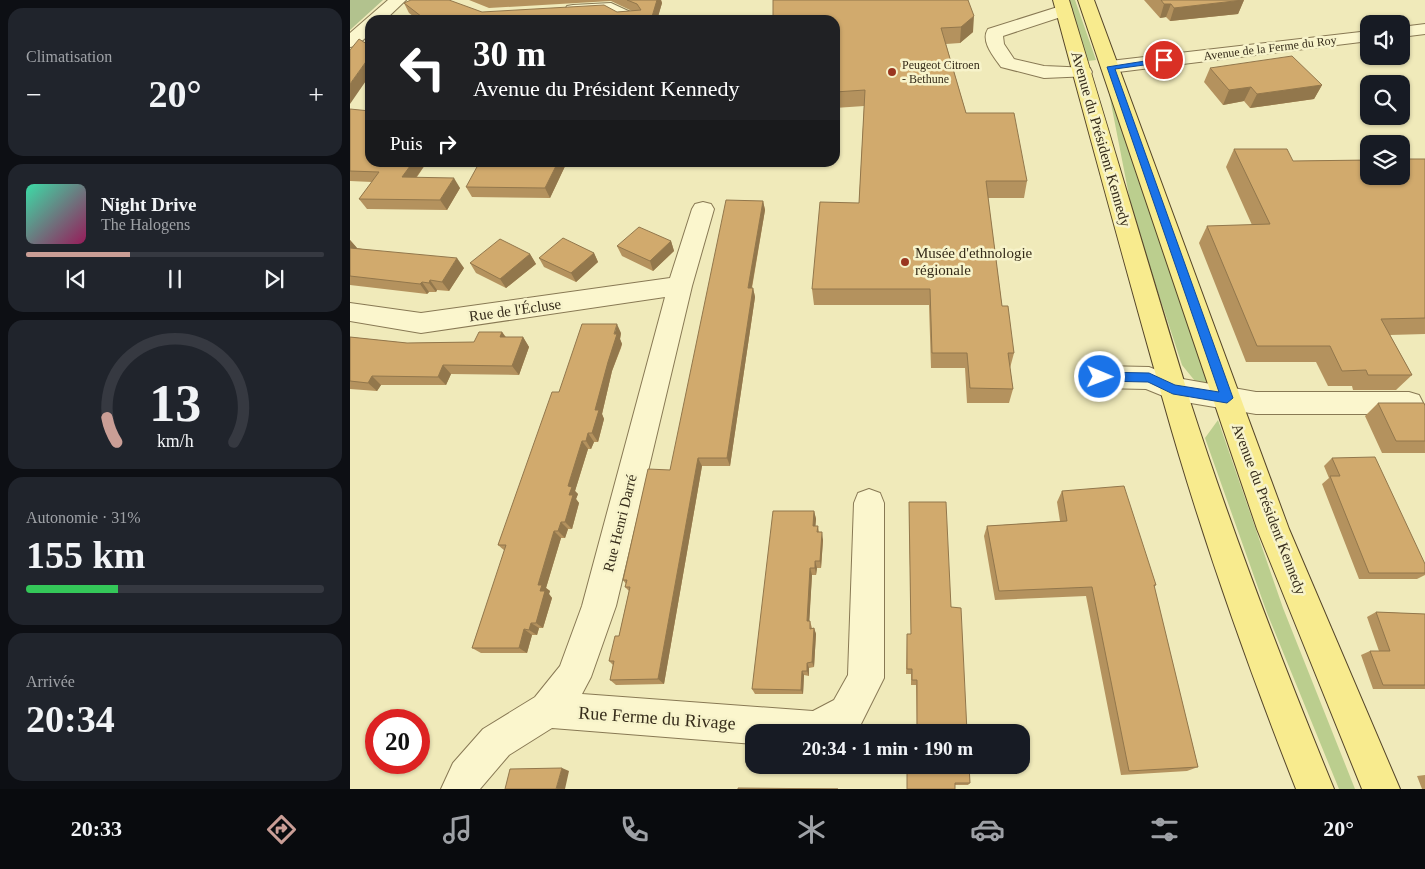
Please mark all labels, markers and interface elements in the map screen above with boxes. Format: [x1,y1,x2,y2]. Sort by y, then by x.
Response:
map controls [1360,15,1410,185]
button: sound [1360,15,1410,65]
street label: Avenue de la Ferme du Roy [1203,33,1337,63]
icon: left [390,35,455,100]
text: 30 m [473,35,546,74]
pin [1143,39,1185,81]
icon: arrive [1150,46,1178,74]
text: Climatisation [26,48,112,65]
street label: Avenue du Président Kennedy [1068,49,1134,229]
place label: Peugeot Citroen - Bethune [902,58,980,86]
marker: Peugeot Citroen - Bethune [886,66,898,78]
text: 20° [148,73,202,115]
button: search [1360,75,1410,125]
text: Avenue du Président Kennedy [473,76,740,101]
text: − [26,79,42,110]
text: + [308,79,324,110]
icon: right [433,130,461,158]
text: Puis [390,133,423,154]
button: layers [1360,135,1410,185]
text: Night Drive [101,194,197,215]
text: The Halogens [101,216,190,233]
place label: Musée d'ethnologie régionale [915,245,1033,278]
marker: Musée d'ethnologie régionale [899,256,911,268]
icon: previous [62,265,90,293]
icon: pause [161,265,189,293]
icon: next [260,265,288,293]
street label: Rue de l'Écluse [468,296,562,324]
position arrow [1073,350,1125,402]
text: 13 [149,375,201,432]
street label: Avenue du Président Kennedy [1229,421,1309,597]
text: km/h [157,431,193,451]
street label: Rue Henri Darré [600,472,640,573]
text: Autonomie · 31% [26,509,141,526]
text: 155 km [26,534,145,576]
text: Arrivée [26,673,75,690]
text: 20:34 [26,698,115,740]
street label: Rue Ferme du Rivage [578,703,736,733]
speed limit sign: 20 [365,709,430,774]
text: 20:34 · 1 min · 190 m [802,738,973,759]
icon: directions [264,812,299,847]
icon: music [440,812,475,847]
icon: phone [617,812,652,847]
icon: climate [794,812,829,847]
icon: car [970,812,1005,847]
icon: filters [1147,812,1182,847]
text: 20:33 [71,816,122,841]
text: 20° [1323,816,1354,841]

